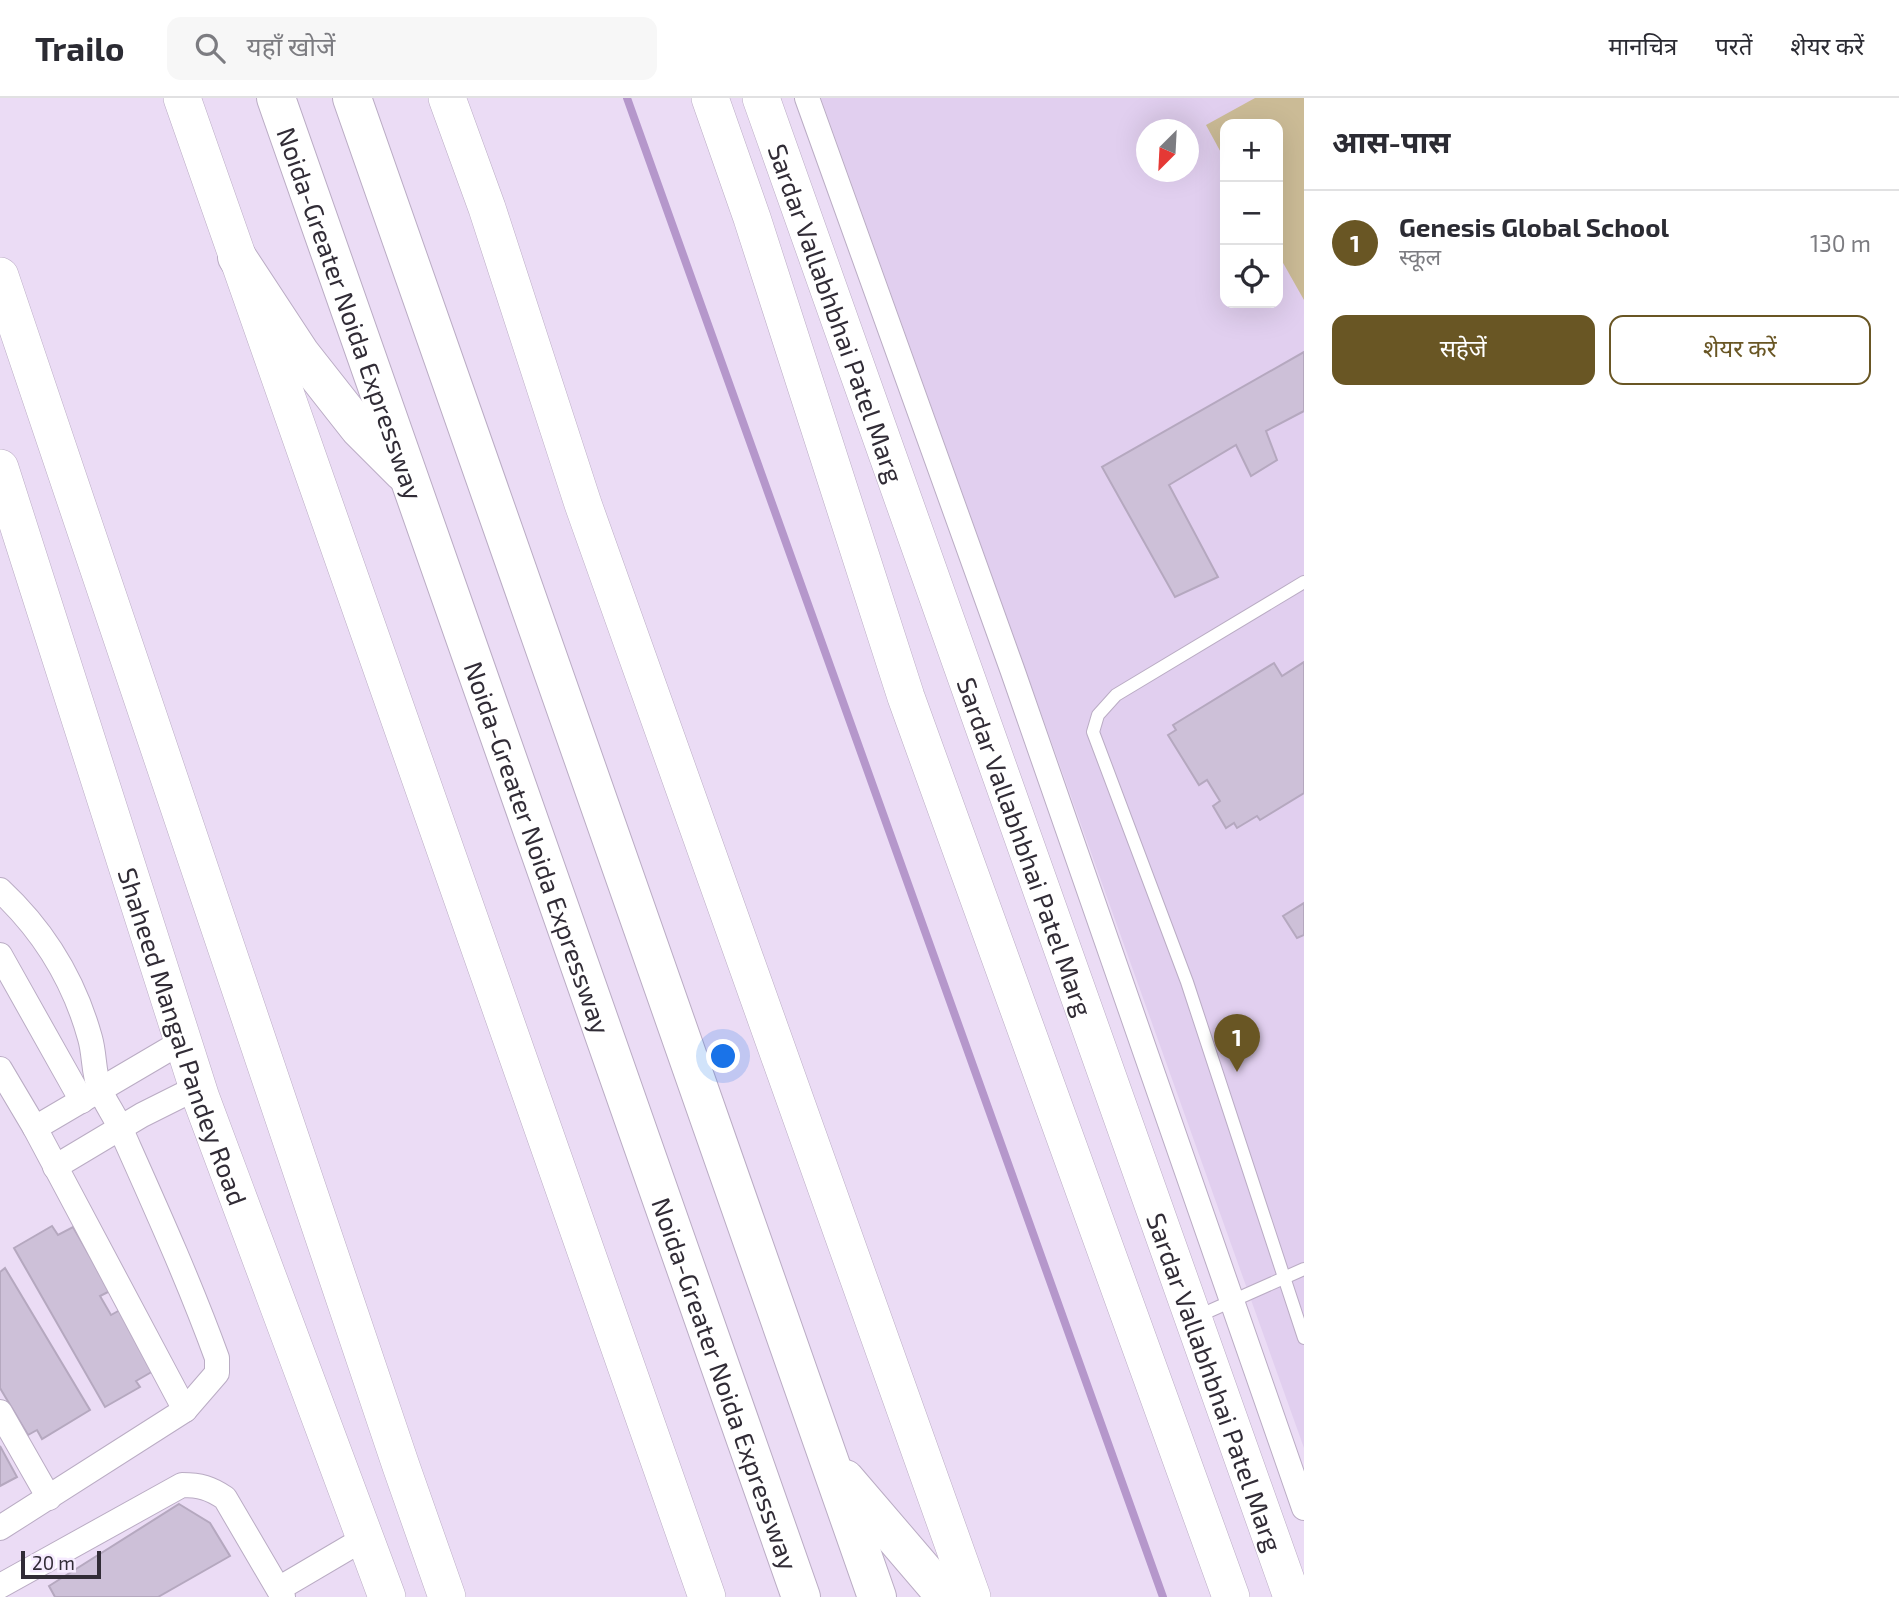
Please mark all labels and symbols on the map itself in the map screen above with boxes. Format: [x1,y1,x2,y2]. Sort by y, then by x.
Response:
north arrow [1136,119,1199,182]
street label: Noida-Greater Noida Expressway [272,123,431,504]
street label: Sardar Vallabhbhai Patel Marg [763,139,911,486]
street label: Noida-Greater Noida Expressway [459,657,618,1038]
street label: Sardar Vallabhbhai Patel Marg [952,673,1100,1020]
street label: Shaheed Mangal Pandey Road [113,863,255,1209]
pin: 1 [1214,1014,1260,1072]
your location [706,1039,740,1073]
street label: Noida-Greater Noida Expressway [647,1193,806,1574]
street label: Sardar Vallabhbhai Patel Marg [1142,1208,1290,1555]
scale bar [21,1548,102,1580]

